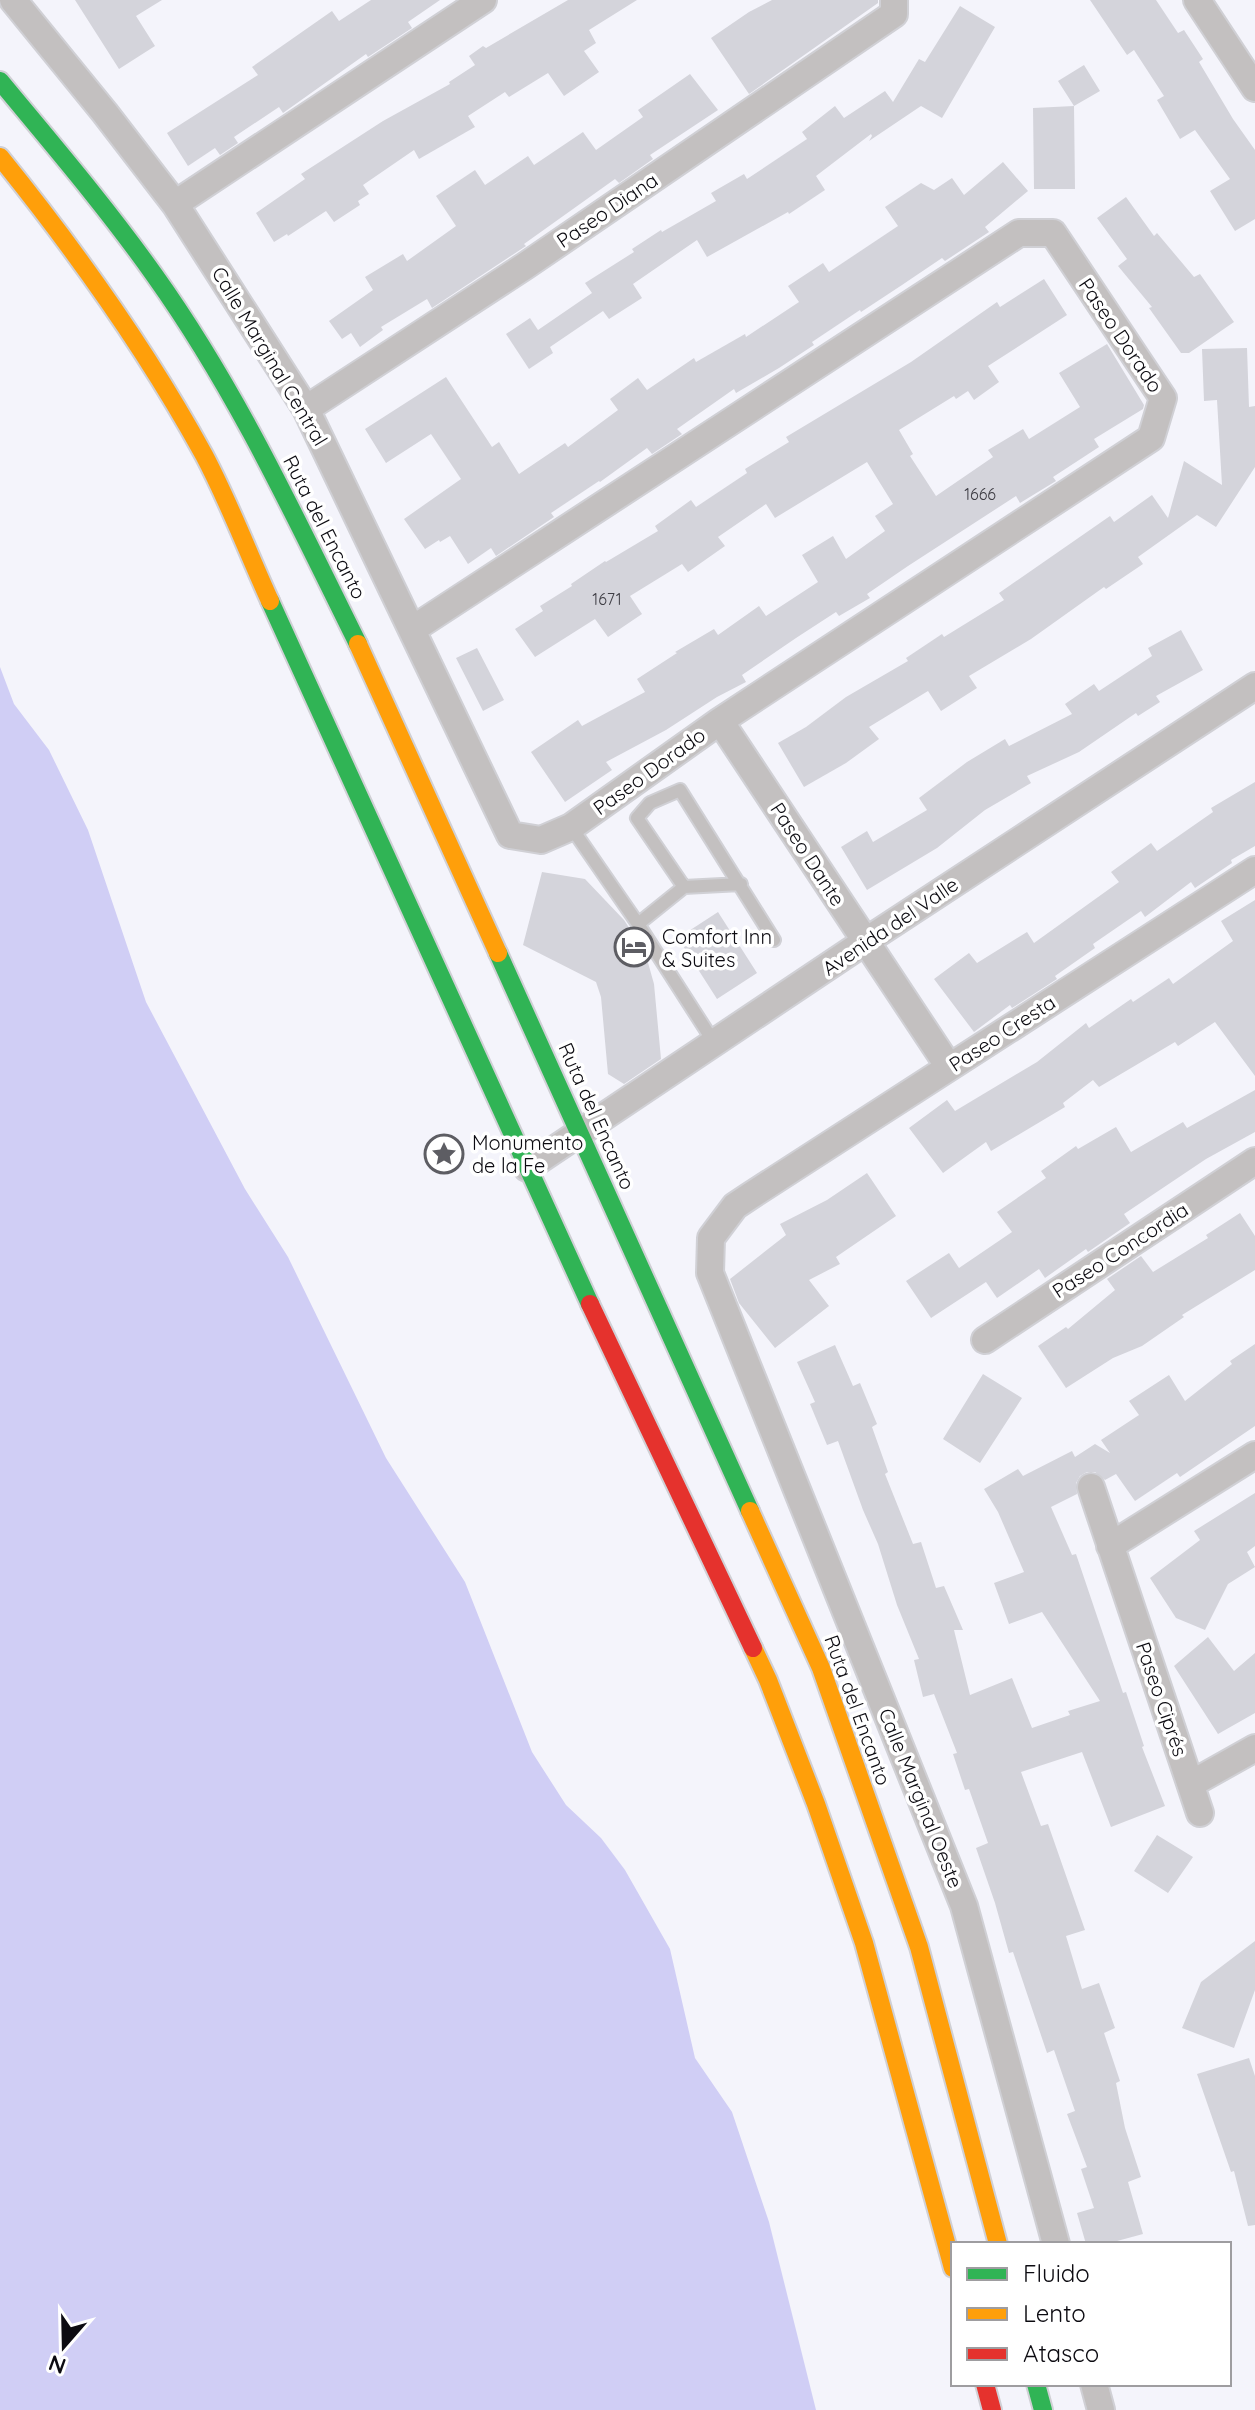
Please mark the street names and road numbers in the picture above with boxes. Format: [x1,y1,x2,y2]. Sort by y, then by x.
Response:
street label: Paseo Diana [552,167,662,253]
street label: Calle Marginal Central [207,262,333,450]
street label: Paseo Dorado [1074,273,1168,397]
street label: Ruta del Encanto [278,451,372,603]
street label: Paseo Dorado [588,722,710,820]
street label: Paseo Dante [765,798,851,910]
street label: Avenida del Valle [817,871,963,981]
street label: Paseo Cresta [944,989,1060,1077]
street label: Ruta del Encanto [553,1039,641,1193]
street label: Paseo Concordia [1047,1197,1193,1303]
street label: Ruta del Encanto [819,1631,897,1789]
street label: Paseo Ciprés [1131,1638,1193,1760]
street label: Calle Marginal Oeste [874,1704,968,1892]

